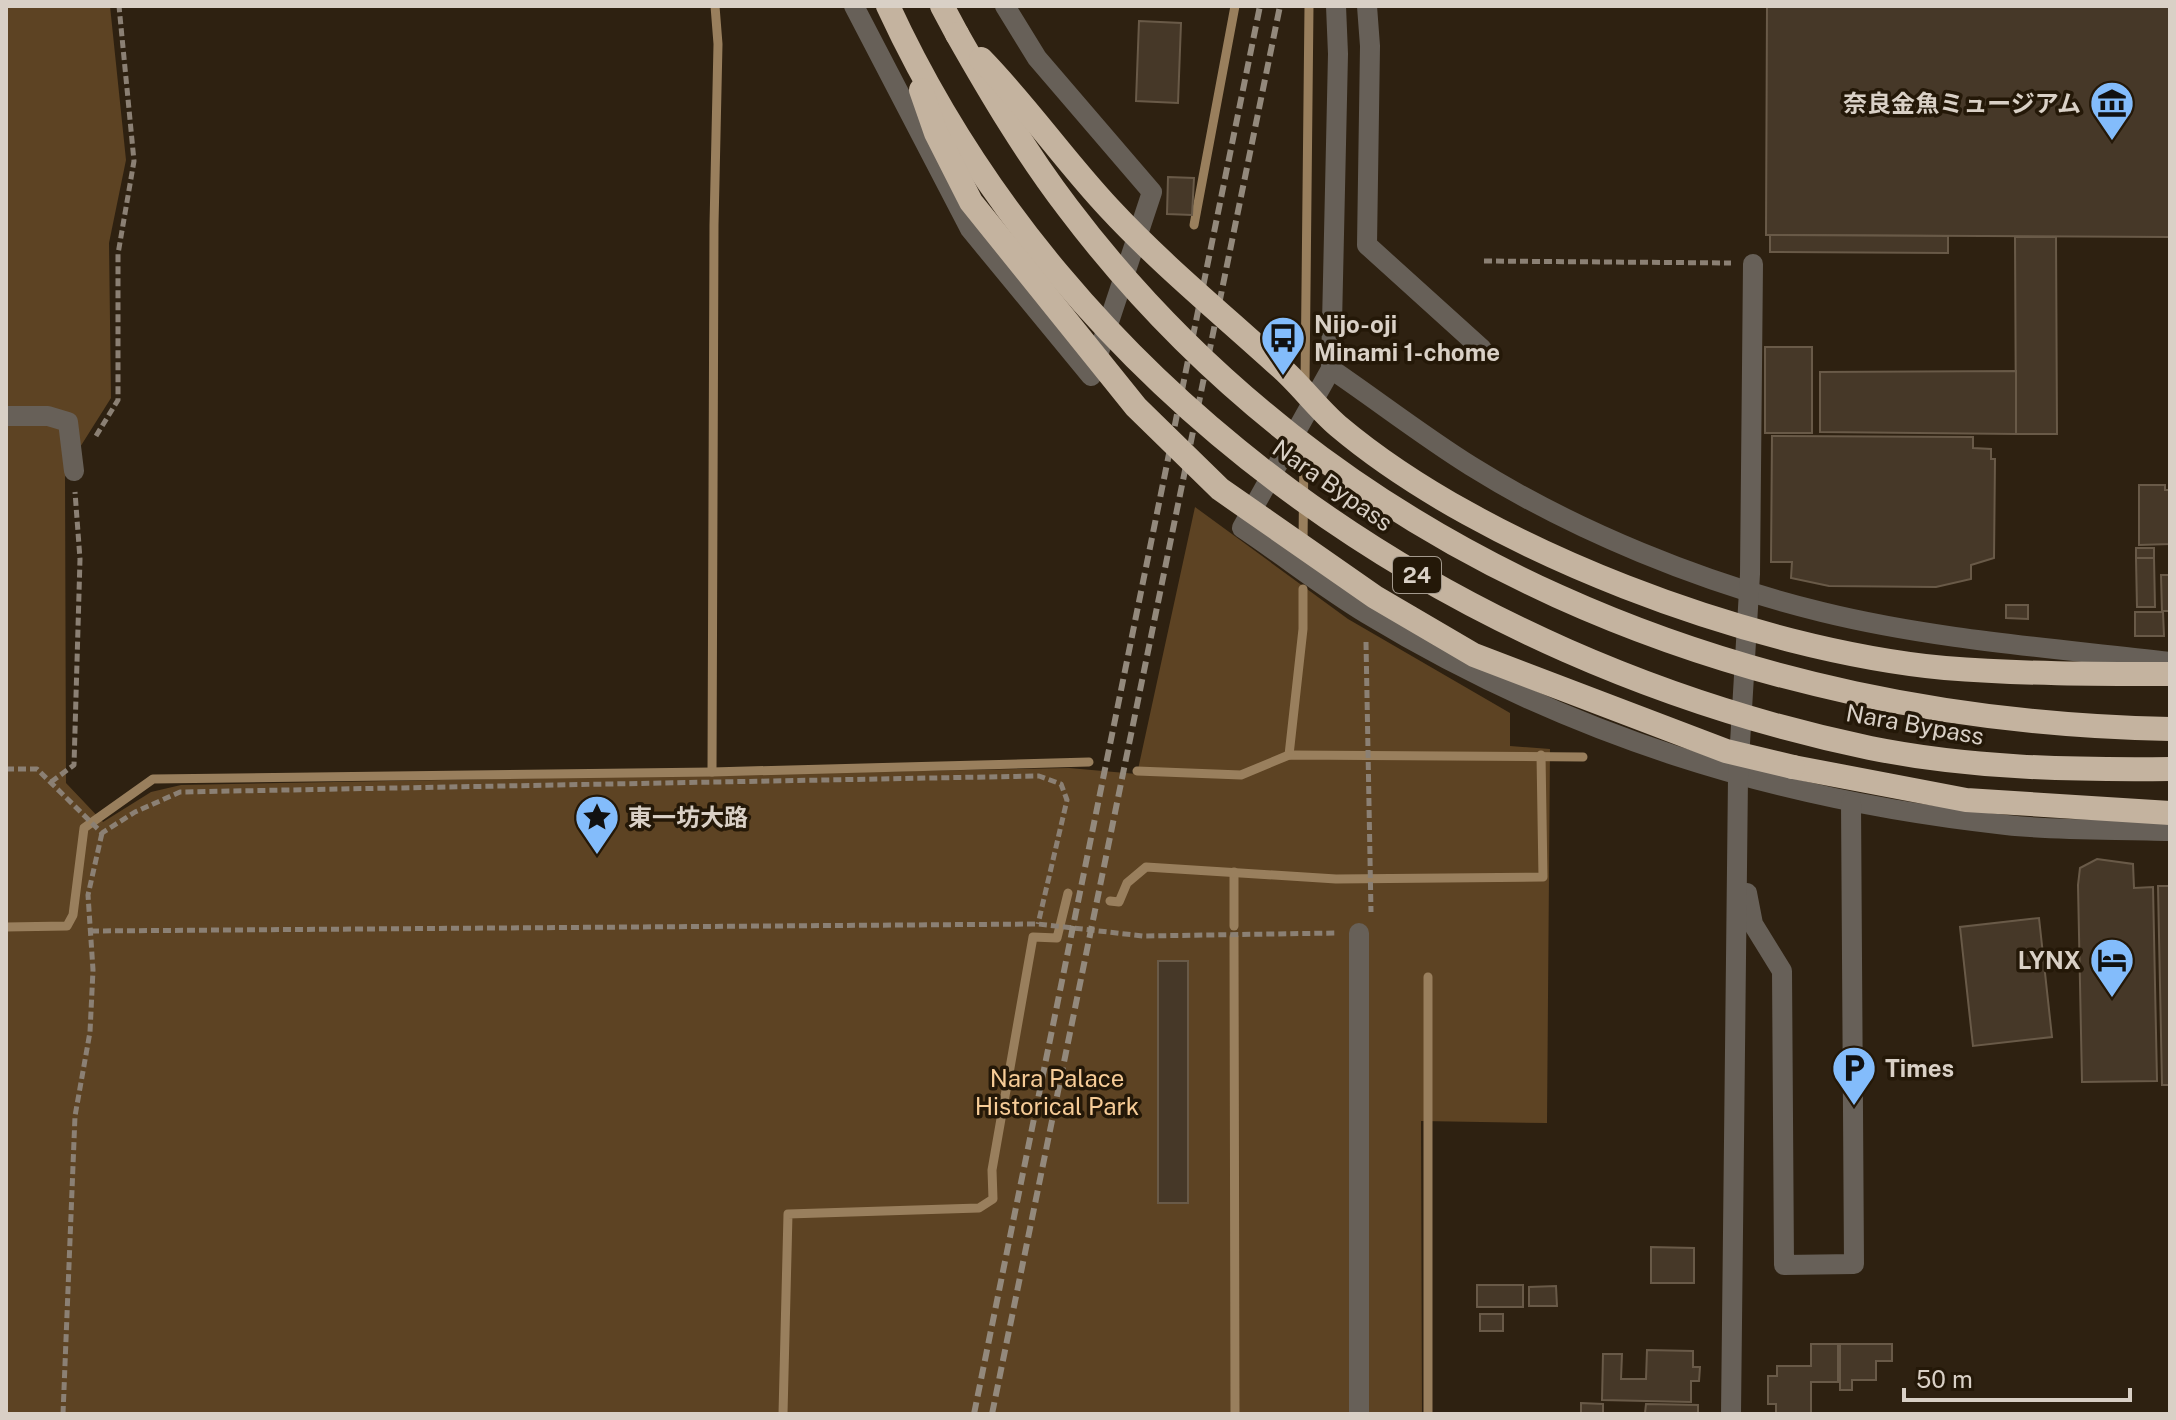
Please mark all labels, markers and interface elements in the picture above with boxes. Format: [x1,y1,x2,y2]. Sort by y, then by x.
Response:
museum icon: 奈良金魚ミュージアム [2088,79,2136,142]
place label: 奈良金魚ミュージアム [1843,89,2081,117]
place label: Nijo-oji Minami 1-chome [1314,310,1500,366]
bus stop icon: Nijo-oji Minami 1-chome [1259,314,1307,377]
street label: Nara Bypass [1268,433,1398,537]
road number: 24 [1393,557,1441,593]
street label: Nara Bypass [1844,698,1986,750]
place icon: 東一坊大路 [573,793,621,856]
place label: 東一坊大路 [628,803,748,831]
hotel icon: LYNX [2088,936,2136,999]
place label: LYNX [2018,946,2081,974]
parking icon: Times [1830,1044,1878,1107]
place label: Times [1885,1054,1954,1082]
park label: Nara Palace Historical Park [975,1064,1139,1120]
scale bar [1904,1352,2130,1402]
text: 50 m [1916,1365,1973,1393]

